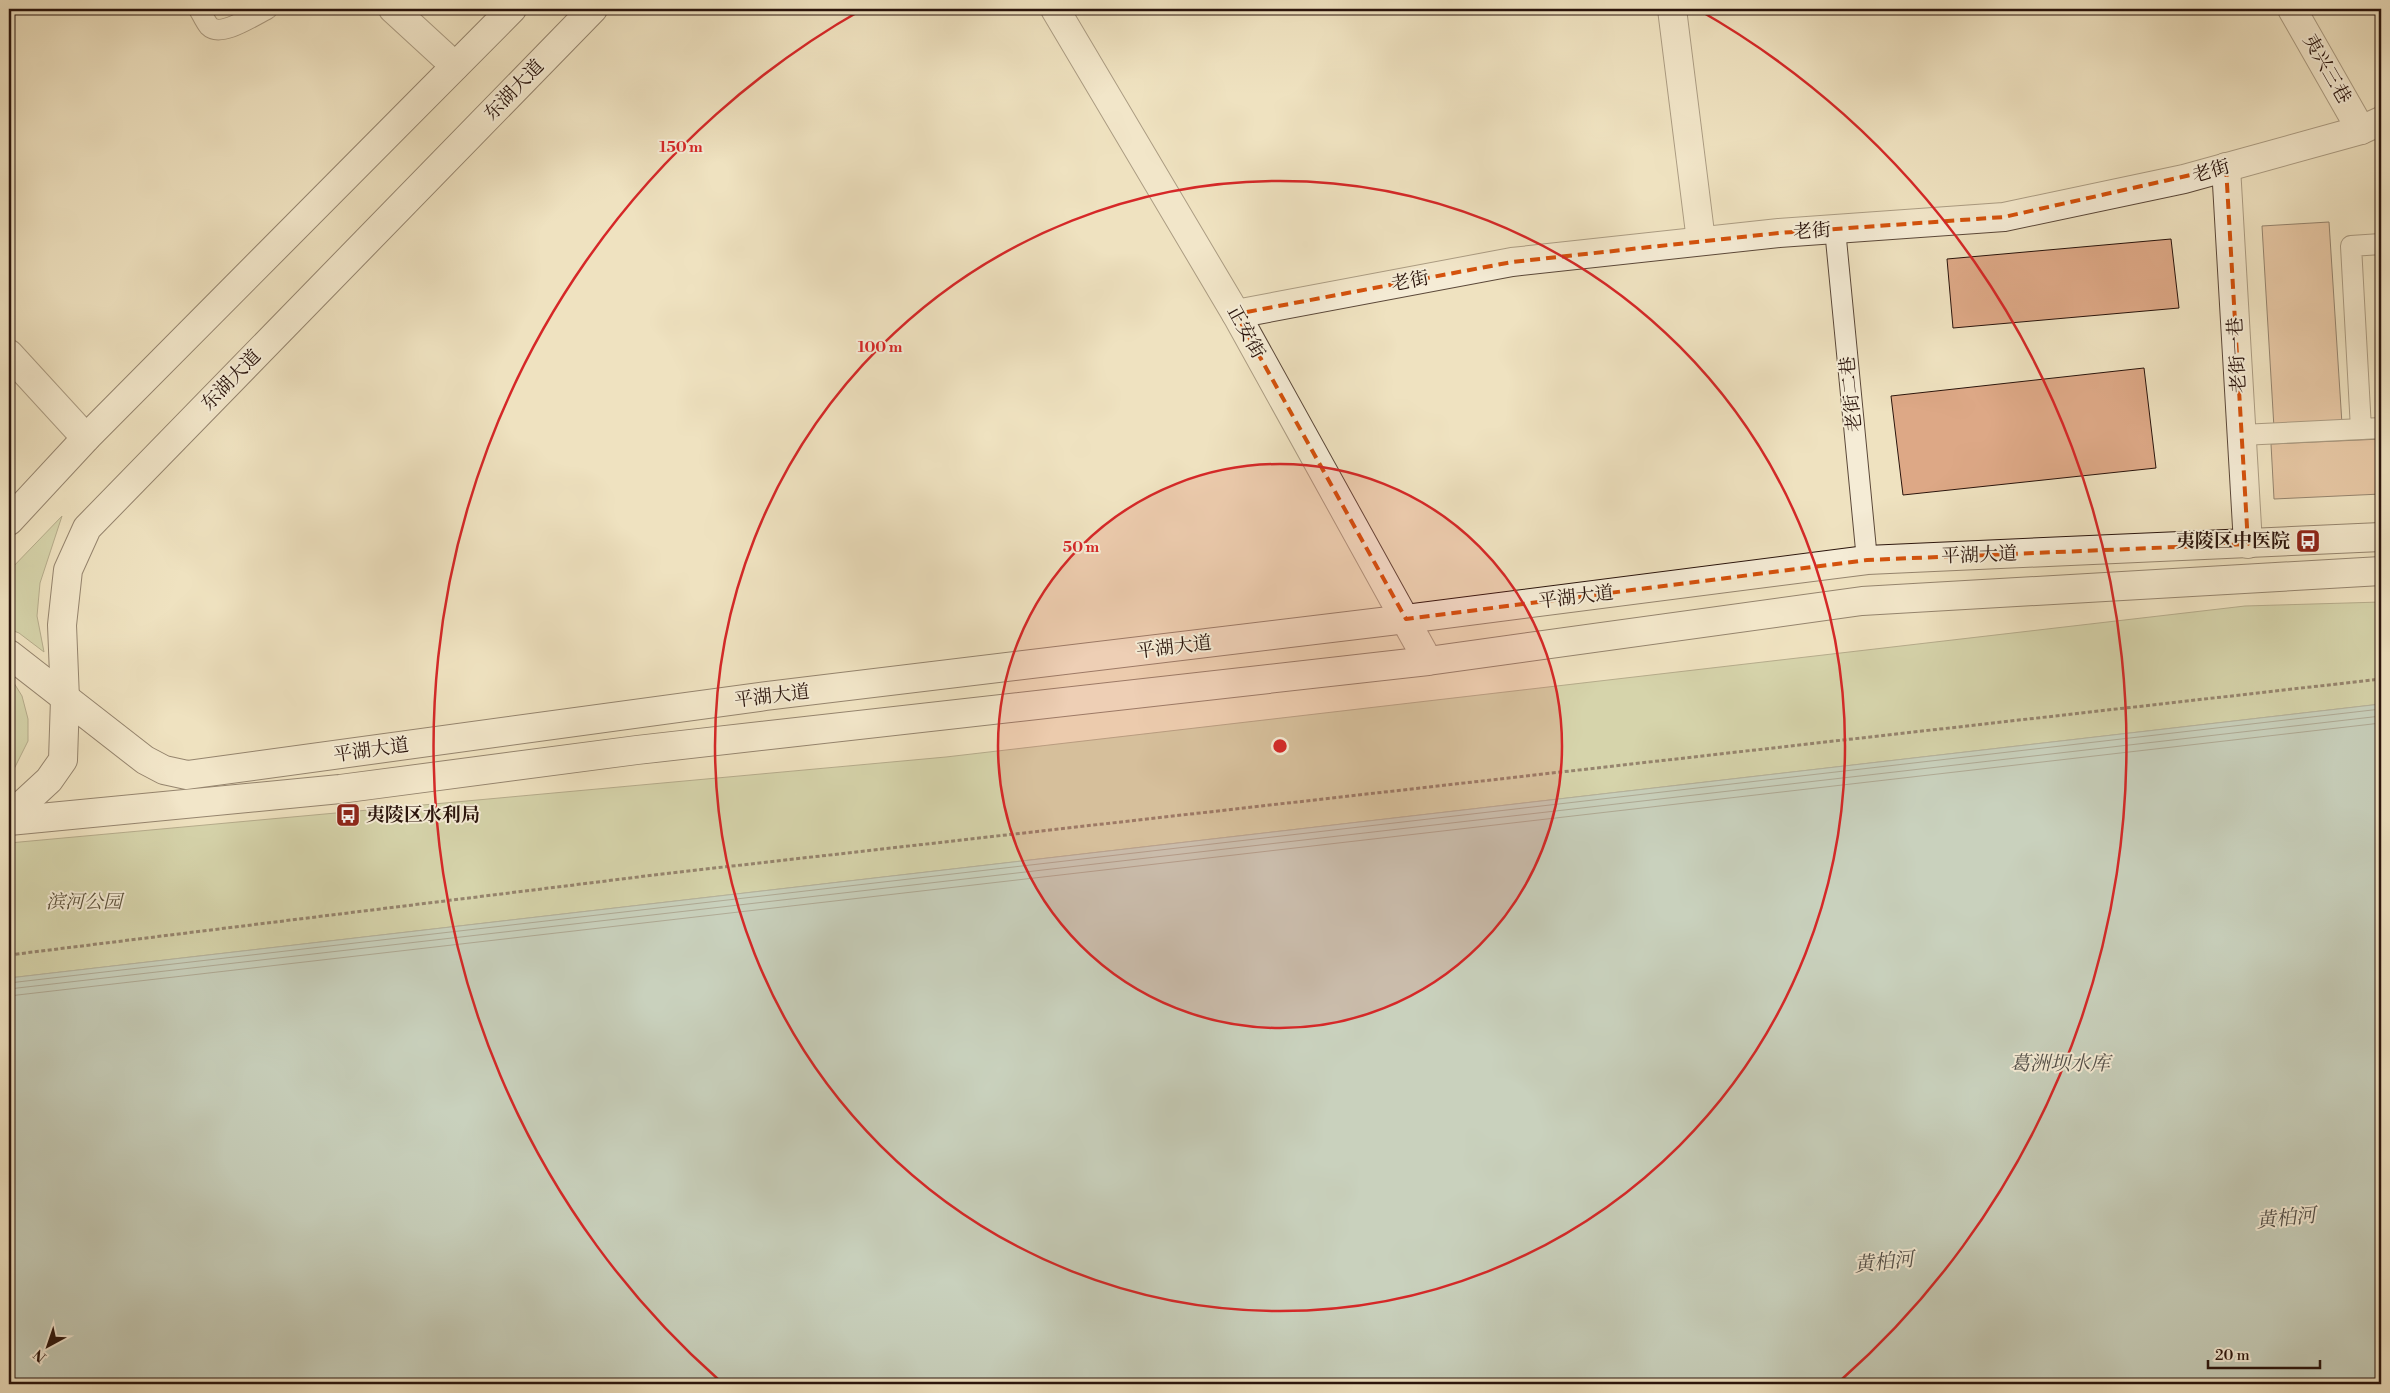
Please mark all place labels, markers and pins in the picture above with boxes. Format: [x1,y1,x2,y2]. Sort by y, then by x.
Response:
bus stop icon: 夷陵区中医院 [2295,528,2321,554]
place label: 夷陵区中医院 [2176,529,2290,553]
centre of rings [1271,737,1289,755]
bus stop icon: 夷陵区水利局 [335,802,361,828]
place label: 夷陵区水利局 [366,803,480,827]

